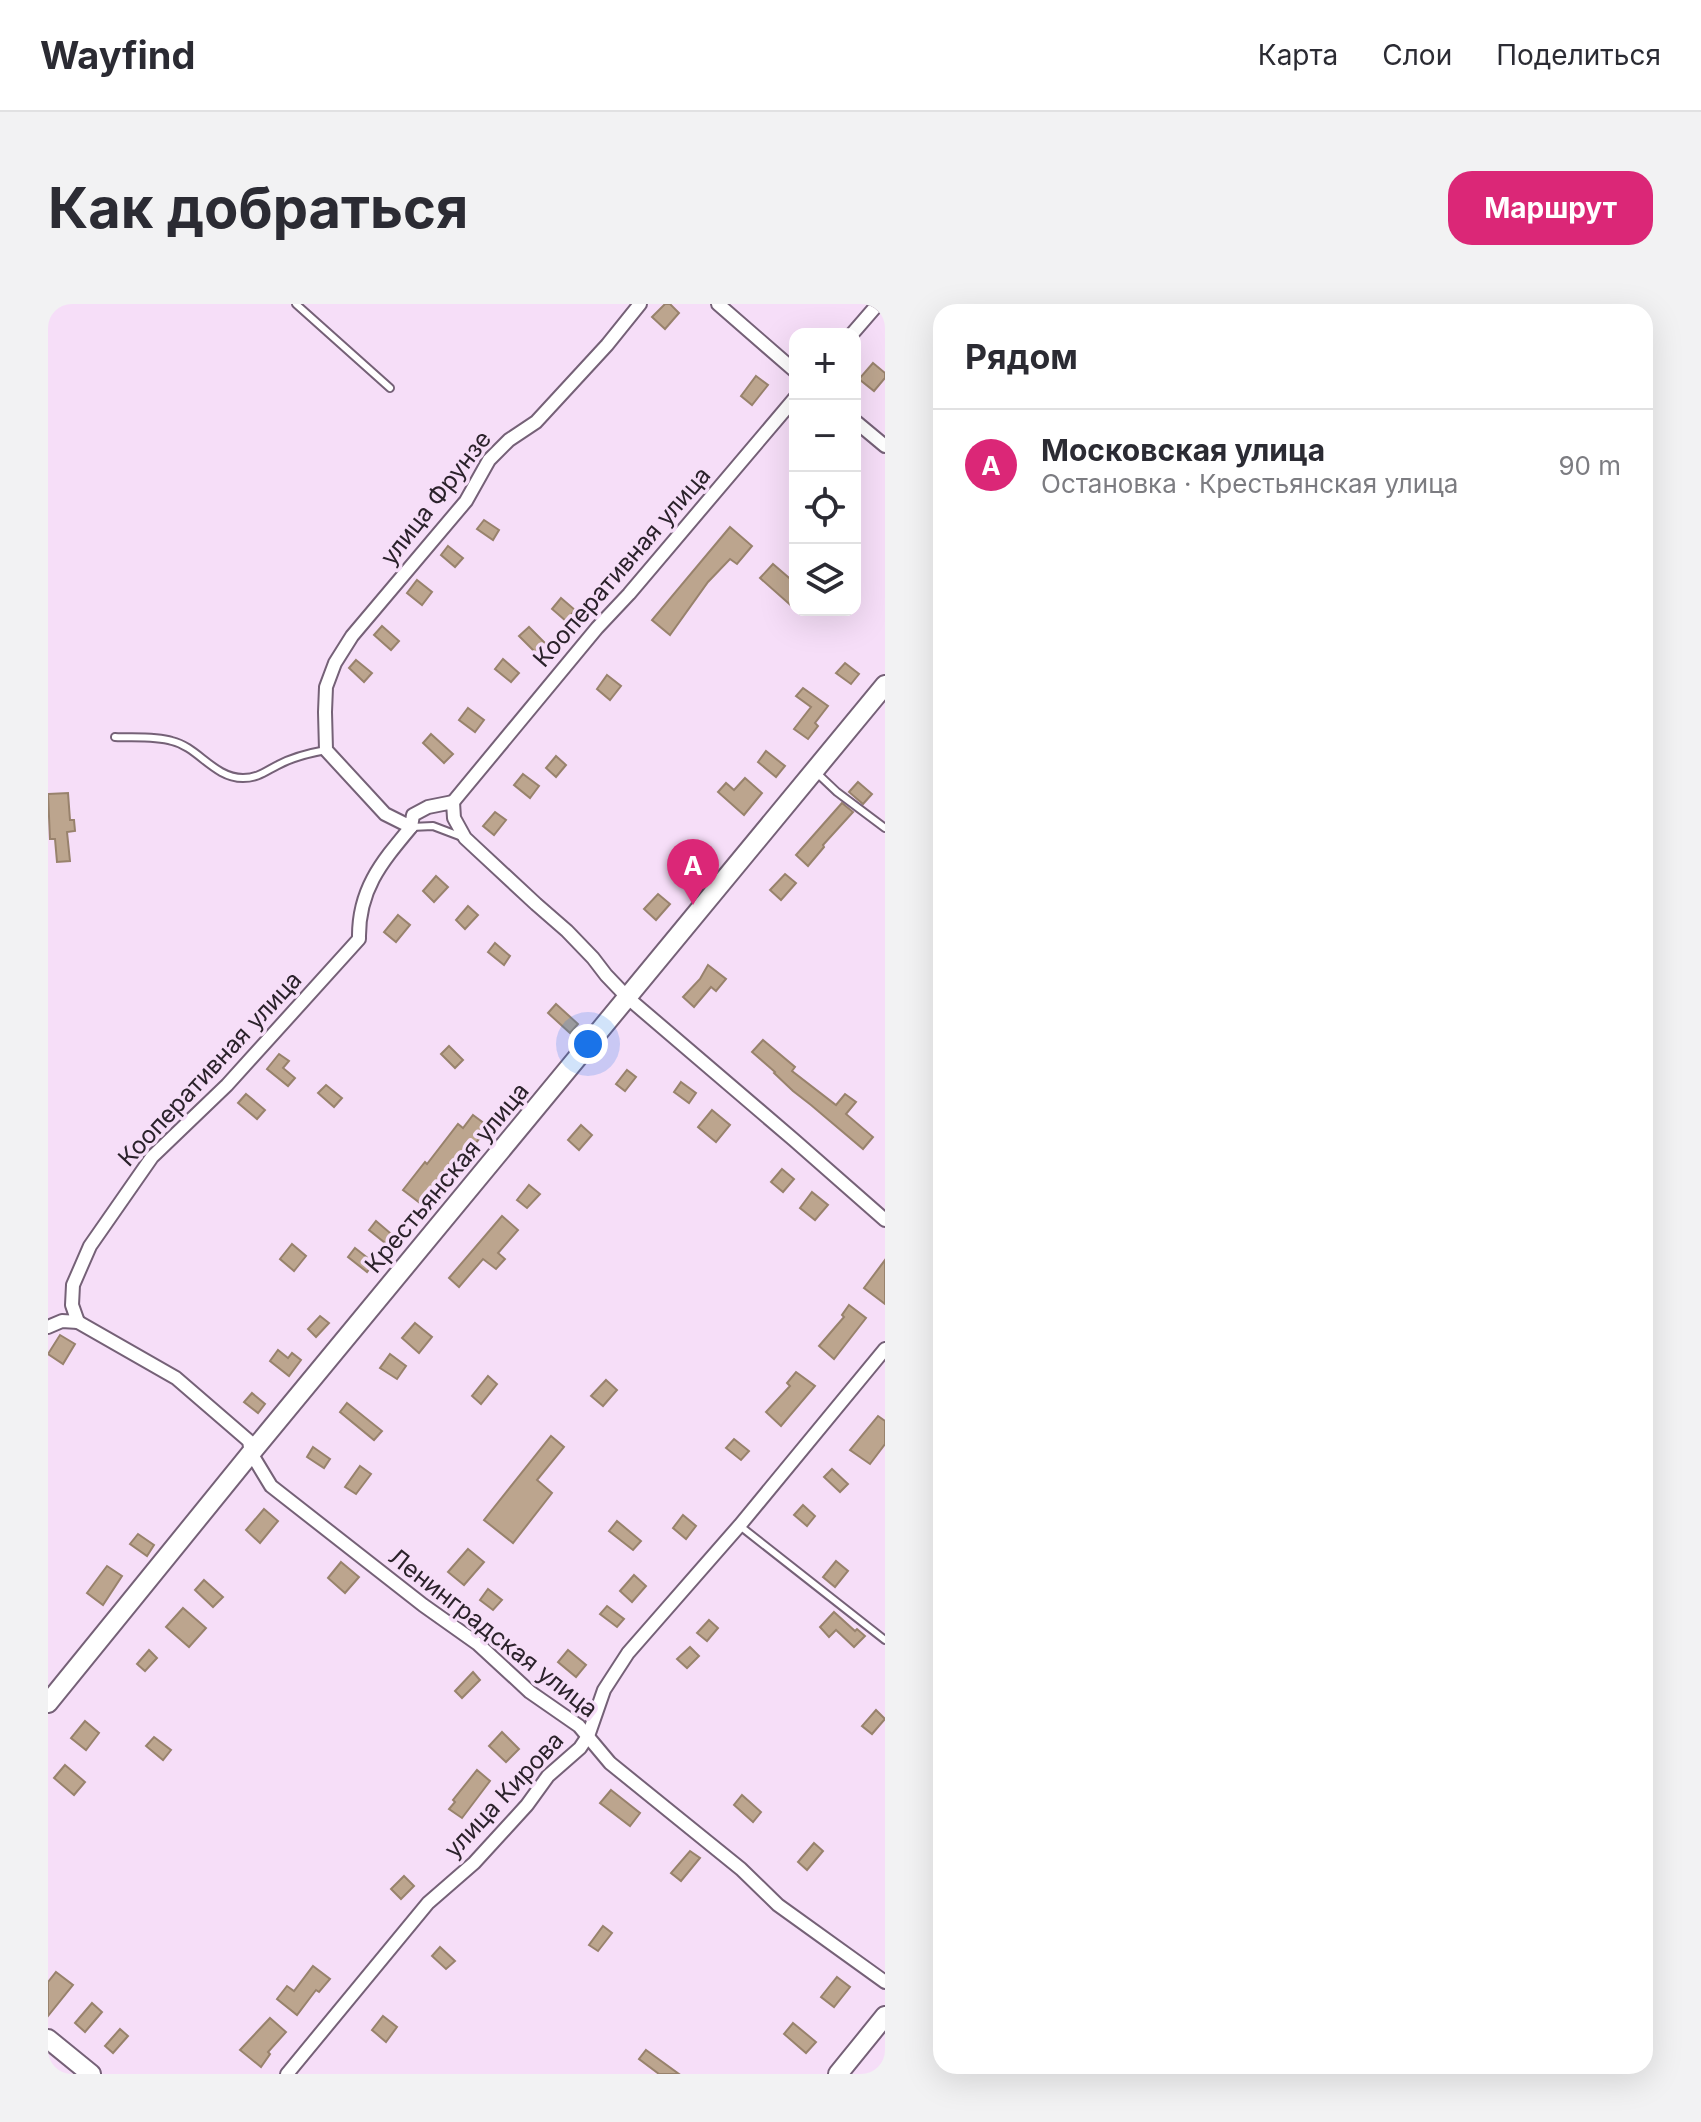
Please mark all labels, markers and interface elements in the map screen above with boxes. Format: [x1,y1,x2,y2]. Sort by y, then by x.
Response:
text: Wayfind [40,32,195,78]
text: Карта [1258,38,1338,72]
text: Слои [1382,38,1452,72]
text: Поделиться [1496,38,1661,72]
button: Маршрут [1448,171,1653,245]
text: Как добраться [48,174,468,242]
map controls [789,328,861,616]
button: + [789,328,861,400]
text: Рядом [965,336,1078,377]
button: − [789,400,861,472]
street label: улица Фрунзе [374,425,497,571]
text: Московская улица [1041,432,1325,468]
text: A [981,450,1001,481]
text: 90 m [1558,450,1621,481]
street label: Кооперативная улица [527,461,716,673]
text: Остановка · Крестьянская улица [1041,468,1458,499]
button: locate [789,472,861,544]
button: layers [789,544,861,616]
pin: A [667,839,719,905]
street label: Кооперативная улица [112,965,307,1172]
your location [568,1024,608,1064]
street label: Крестьянская улица [359,1077,535,1279]
street label: Ленинградская улица [383,1542,604,1723]
street label: улица Кирова [438,1726,569,1864]

